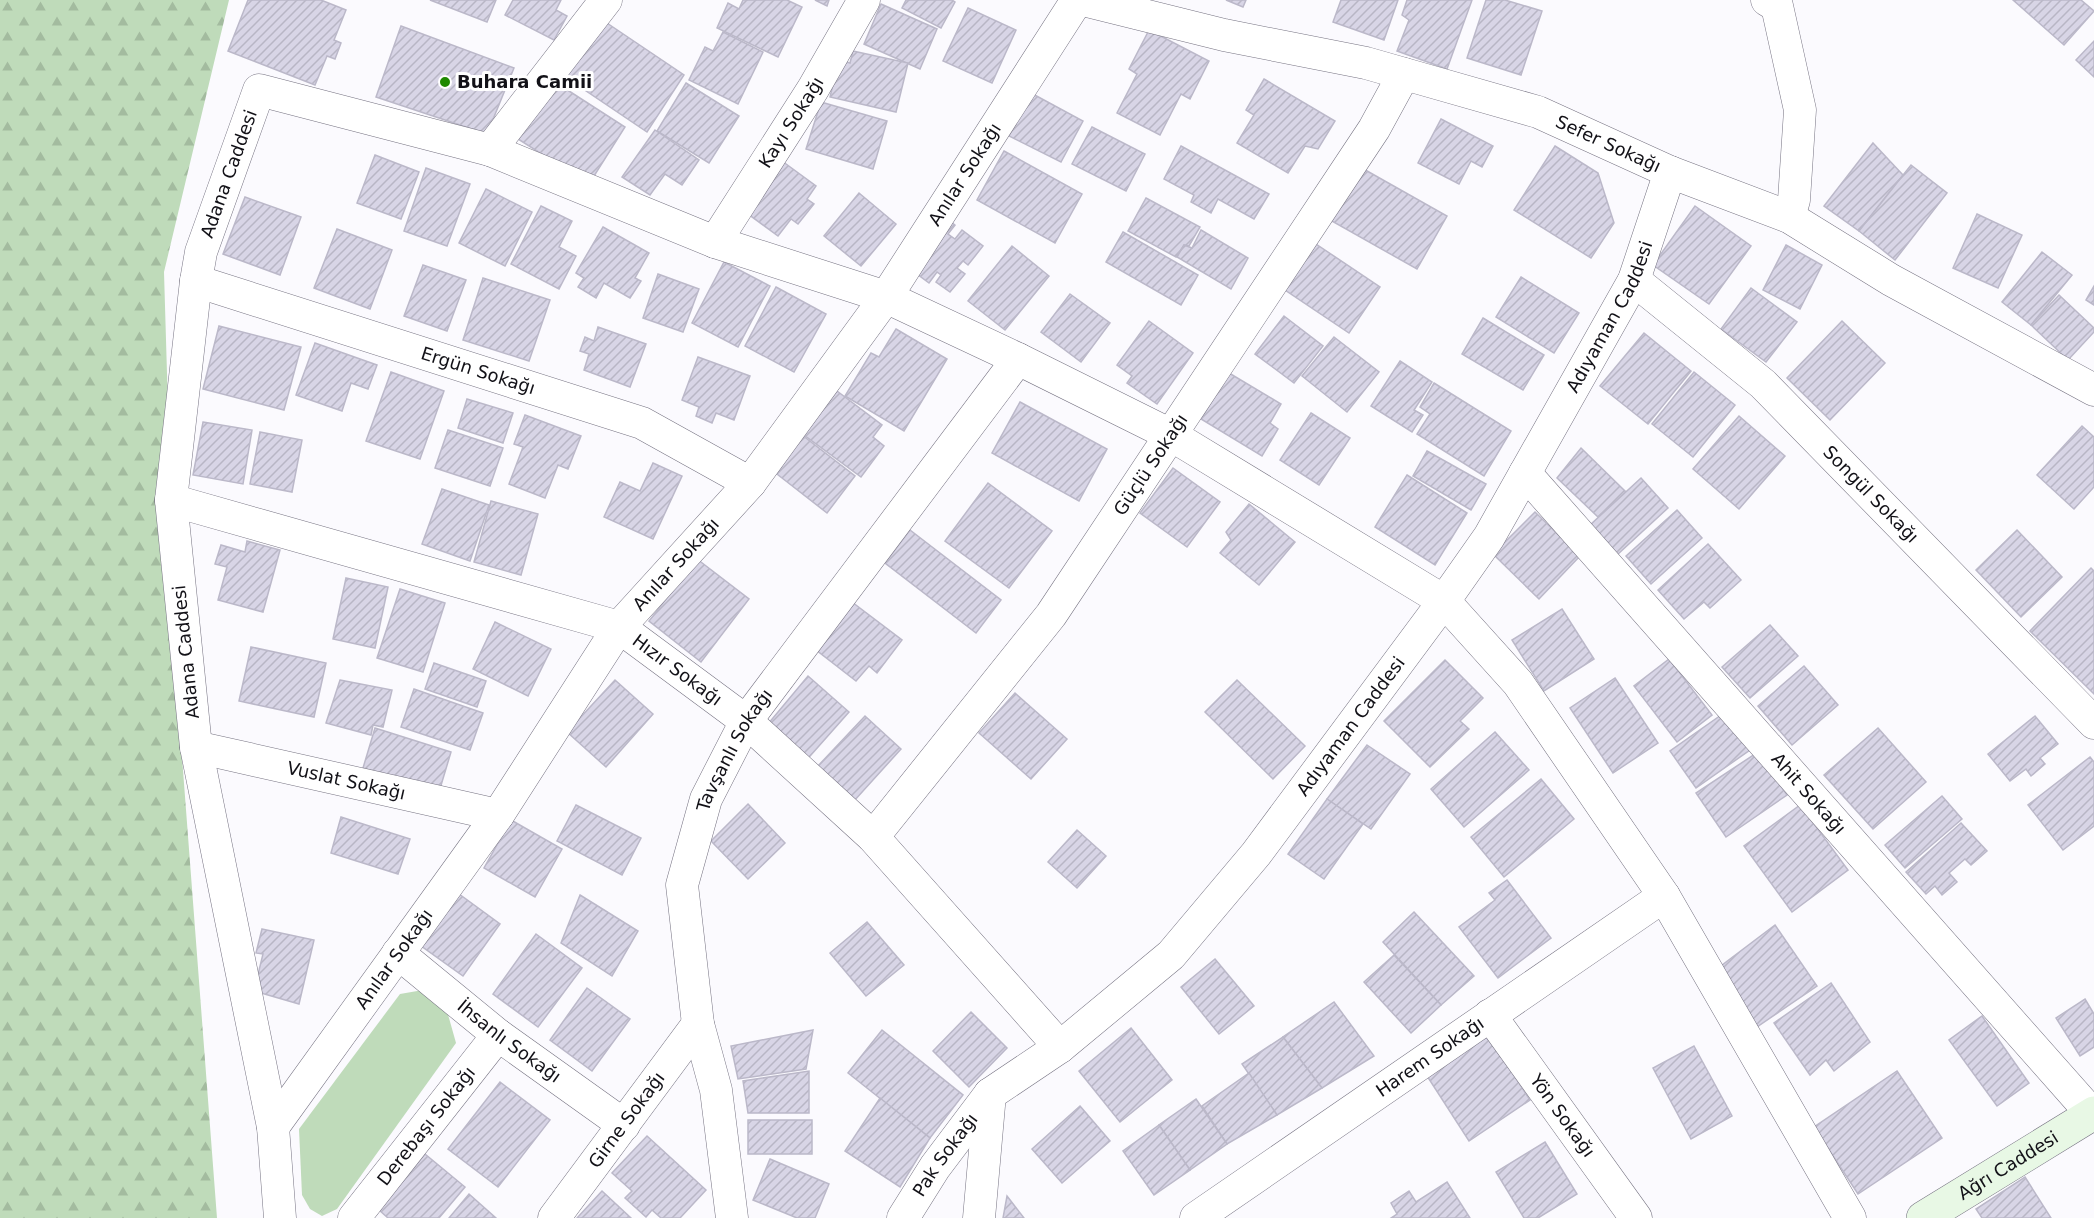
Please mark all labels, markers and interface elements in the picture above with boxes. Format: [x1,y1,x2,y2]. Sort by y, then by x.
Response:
place label: Buhara Camii [457,71,592,92]
street label: Kayı Sokağı [754,73,828,172]
marker: Buhara Camii [438,75,452,89]
street label: Adana Caddesi [196,107,261,241]
street label: Sefer Sokağı [1553,111,1664,176]
street label: Anılar Sokağı [924,119,1005,230]
street label: Adıyaman Caddesi [1562,238,1656,396]
street label: Ergün Sokağı [419,342,538,398]
street label: Güçlü Sokağı [1109,410,1192,519]
street label: Songül Sokağı [1819,441,1923,547]
street label: Anılar Sokağı [628,513,723,615]
street label: Adana Caddesi [168,584,203,720]
street label: Hızır Sokağı [629,630,726,710]
street label: Adıyaman Caddesi [1292,652,1409,800]
street label: Tavşanlı Sokağı [692,684,776,814]
street label: Ahit Sokağı [1767,748,1850,838]
street label: Vuslat Sokağı [285,757,408,804]
street label: Anılar Sokağı [351,905,437,1013]
street label: İhsanlı Sokağı [453,995,565,1087]
street label: Harem Sokağı [1372,1012,1488,1101]
street label: Derebaşı Sokağı [373,1062,479,1189]
street label: Girne Sokağı [584,1068,669,1172]
street label: Yön Sokağı [1525,1069,1600,1161]
street label: Pak Sokağı [908,1109,982,1200]
street label: Ağrı Caddesi [1954,1127,2062,1204]

